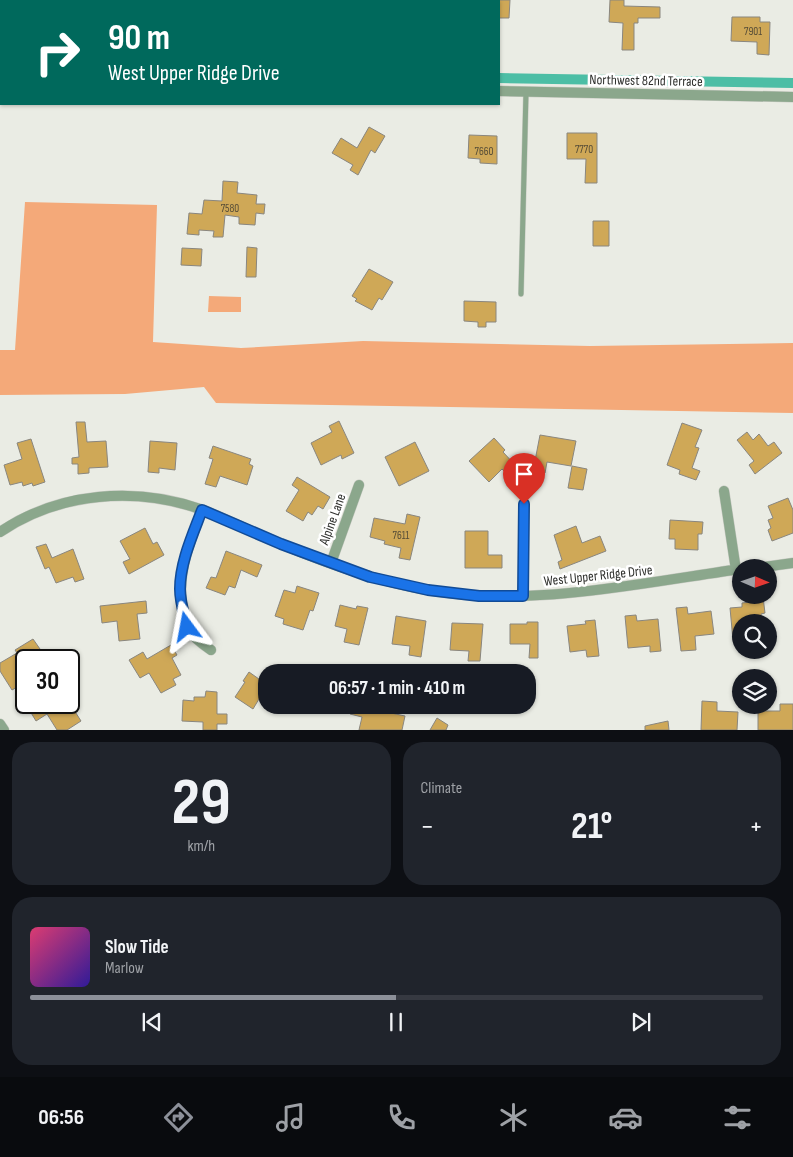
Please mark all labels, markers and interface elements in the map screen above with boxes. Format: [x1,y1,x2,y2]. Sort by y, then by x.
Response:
text: 90 m [108,17,170,60]
icon: right [25,20,90,85]
house number: 7901 [744,25,762,38]
text: West Upper Ridge Drive [108,60,280,87]
street label: Northwest 82nd Terrace [589,71,703,90]
house number: 7770 [575,143,593,156]
house number: 7660 [475,145,494,158]
house number: 7580 [221,202,239,215]
pin [503,453,545,504]
icon: arrive [510,460,538,488]
street label: Alpine Lane [315,491,350,548]
house number: 7611 [393,529,410,542]
north arrow [732,559,778,604]
map controls [732,559,777,714]
street label: West Upper Ridge Drive [543,561,653,590]
position arrow [160,600,212,652]
button: search [732,614,777,659]
speed limit sign: 30 [15,649,80,714]
button: layers [732,669,777,714]
text: 06:57 · 1 min · 410 m [329,677,465,700]
text: 29 [172,765,231,843]
text: Climate [421,779,462,798]
text: 21° [571,804,612,849]
text: − [421,810,434,843]
text: + [749,810,763,843]
text: km/h [187,837,215,856]
text: Slow Tide [105,936,169,959]
text: Marlow [105,959,144,978]
icon: previous [138,1008,166,1036]
icon: pause [382,1008,410,1036]
icon: next [627,1008,655,1036]
icon: directions [161,1100,196,1135]
icon: music [273,1100,308,1135]
icon: phone [384,1100,419,1135]
icon: climate [496,1100,531,1135]
icon: car [608,1100,643,1135]
icon: filters [720,1100,755,1135]
text: 06:56 [38,1104,84,1131]

